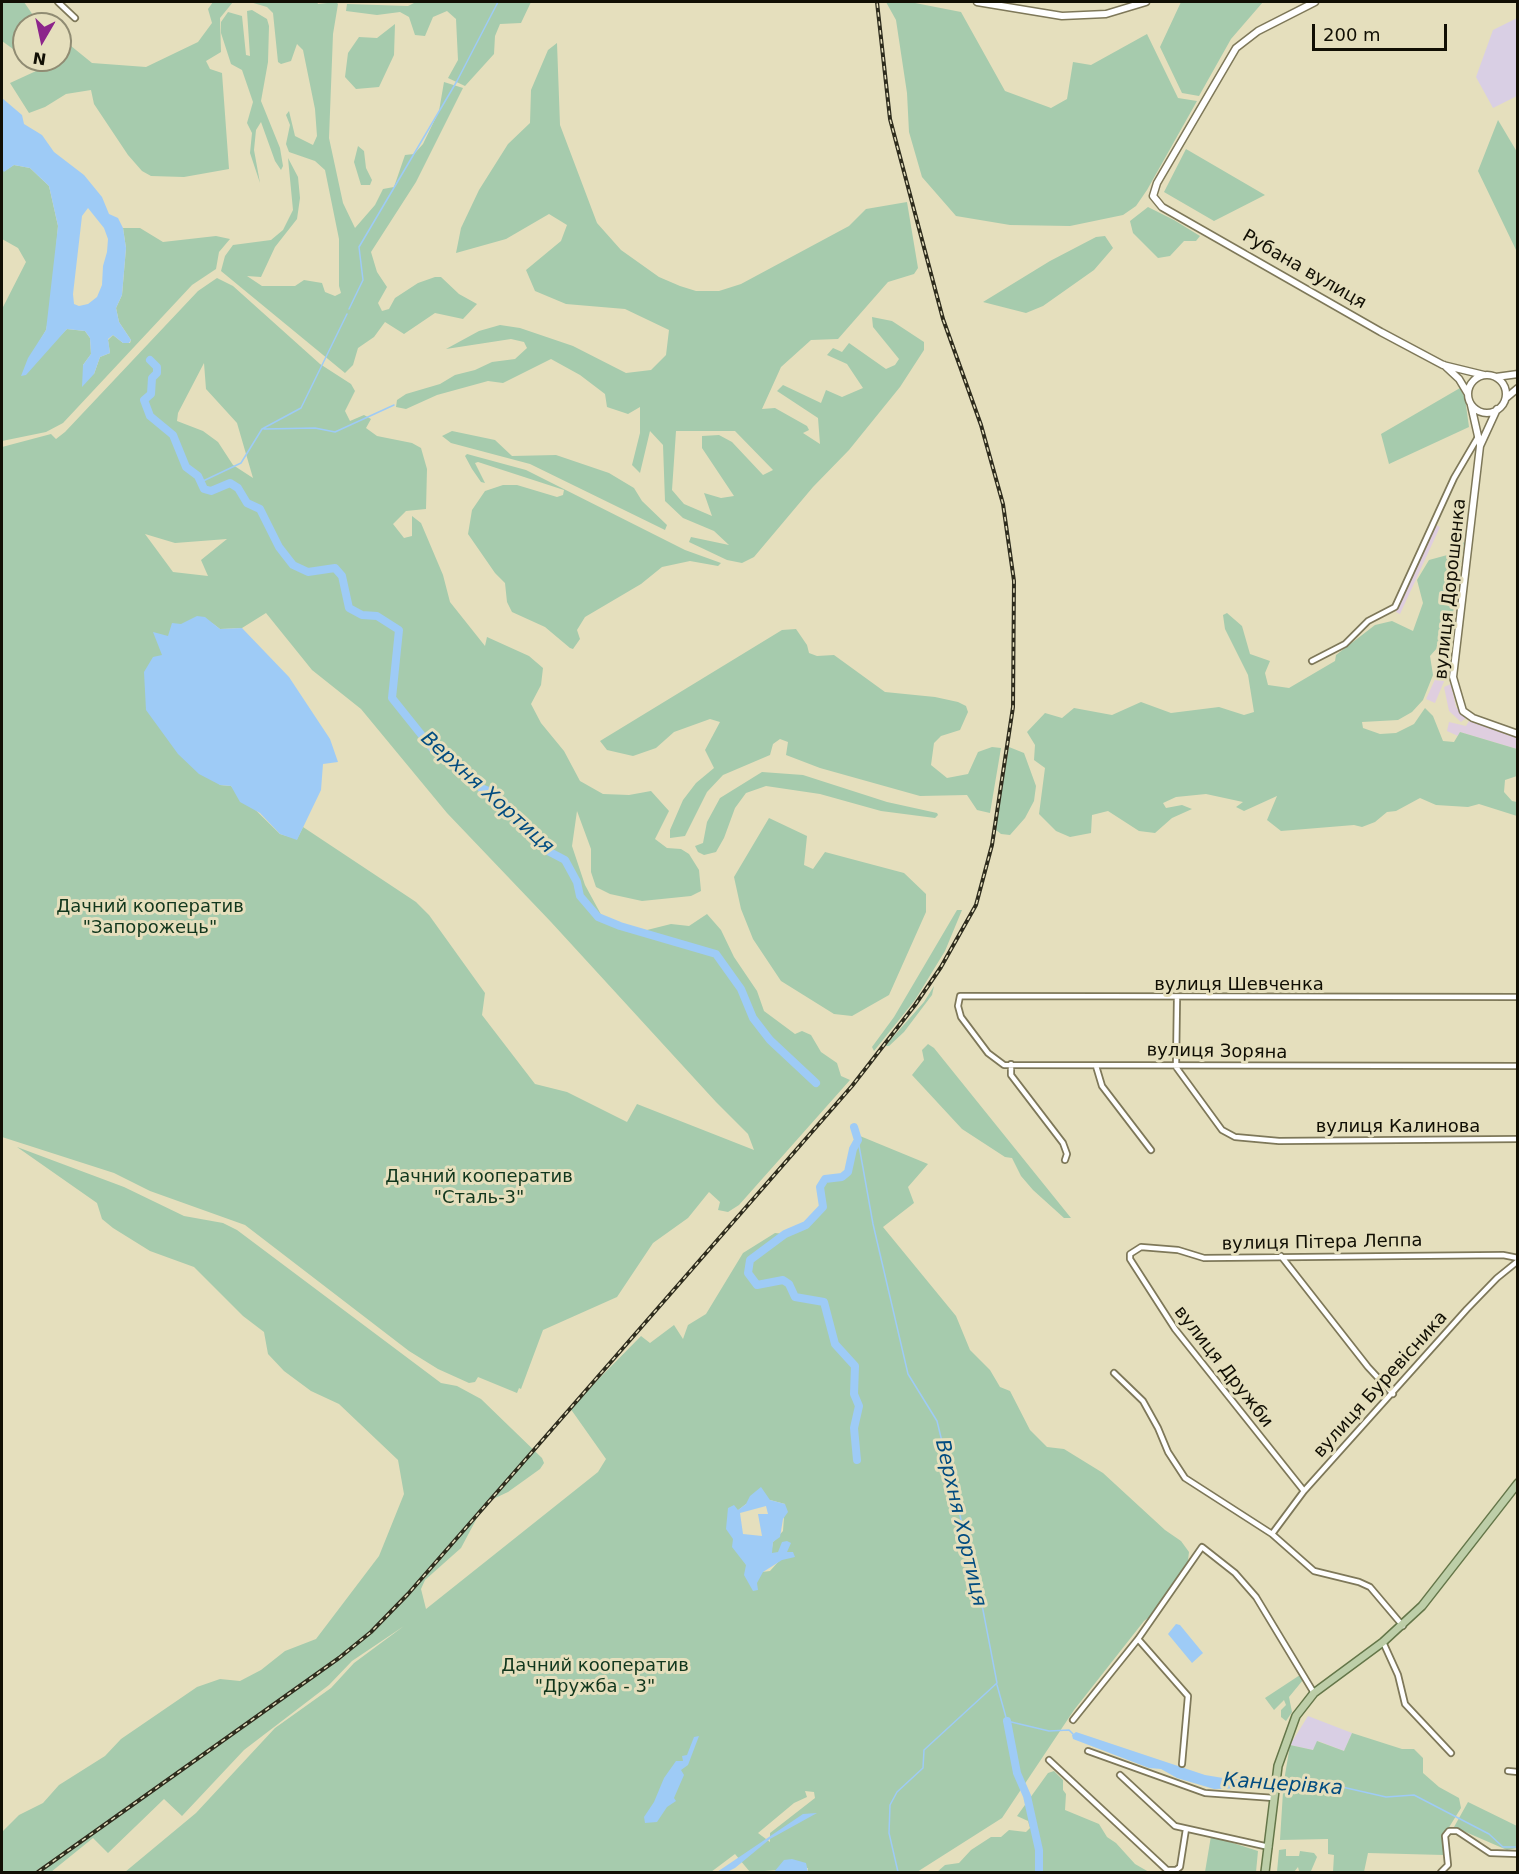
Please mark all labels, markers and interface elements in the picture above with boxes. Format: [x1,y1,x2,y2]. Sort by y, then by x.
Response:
north arrow [12,12,72,72]
scale bar [1315,12,1450,50]
text: 200 m [1323,24,1381,45]
text: N [31,48,48,69]
street label: Рубана вулиця [1238,226,1370,314]
street label: вулиця Дорошенка [1431,497,1471,681]
water label: Верхня Хортиця [415,727,559,859]
park label: Дачний кооператив "Запорожець" [56,896,244,938]
street label: вулиця Шевченка [1154,974,1324,996]
street label: вулиця Зоряна [1146,1040,1288,1064]
street label: вулиця Калинова [1316,1116,1480,1138]
park label: Дачний кооператив "Сталь-3" [385,1166,573,1208]
street label: вулиця Пітера Леппа [1221,1230,1423,1256]
street label: вулиця Дружби [1169,1302,1277,1432]
street label: вулиця Буревісника [1310,1307,1452,1463]
water label: Верхня Хортиця [929,1437,991,1609]
park label: Дачний кооператив "Дружба - 3" [501,1655,689,1698]
water label: Канцерівка [1222,1769,1344,1801]

